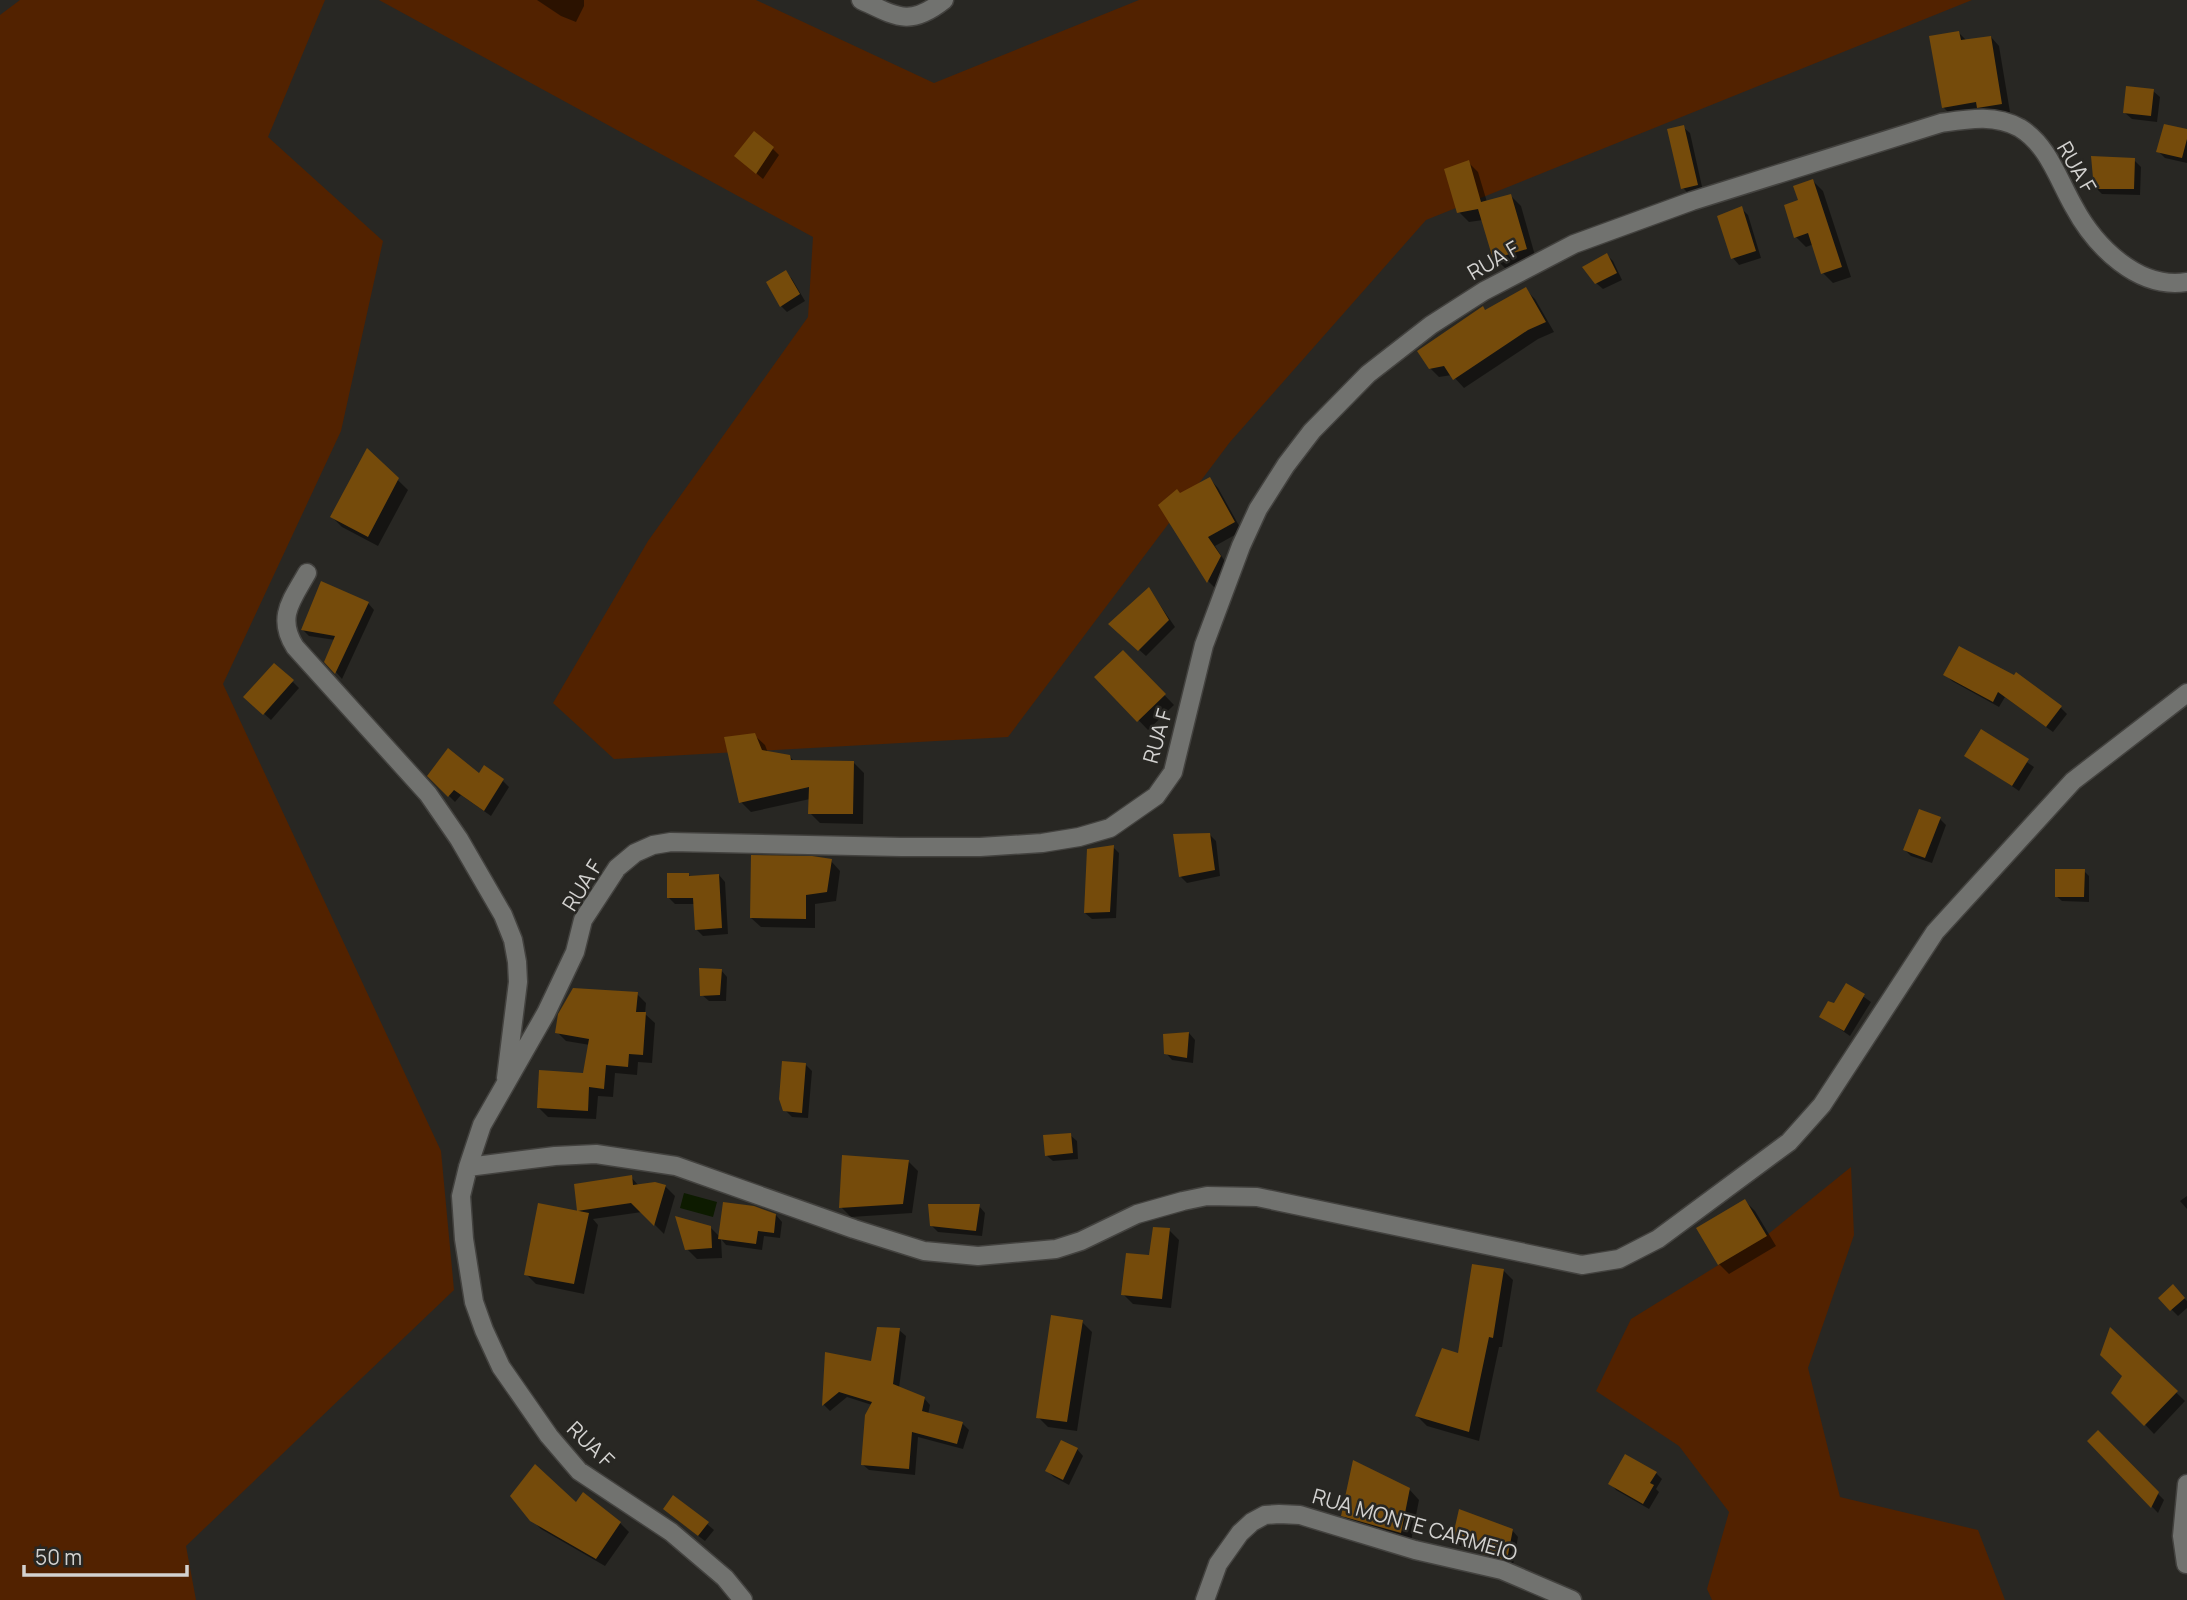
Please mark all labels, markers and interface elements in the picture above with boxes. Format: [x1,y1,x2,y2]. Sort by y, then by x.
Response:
street label: RUA F [2051,136,2103,198]
street label: RUA F [1462,234,1524,286]
street label: RUA F [1136,705,1178,767]
street label: RUA F [555,854,609,916]
street label: RUA F [561,1415,621,1474]
street label: RUA MONTE CARMEIO [1309,1481,1521,1567]
scale bar [24,1534,187,1578]
text: 50 m [35,1543,82,1571]

